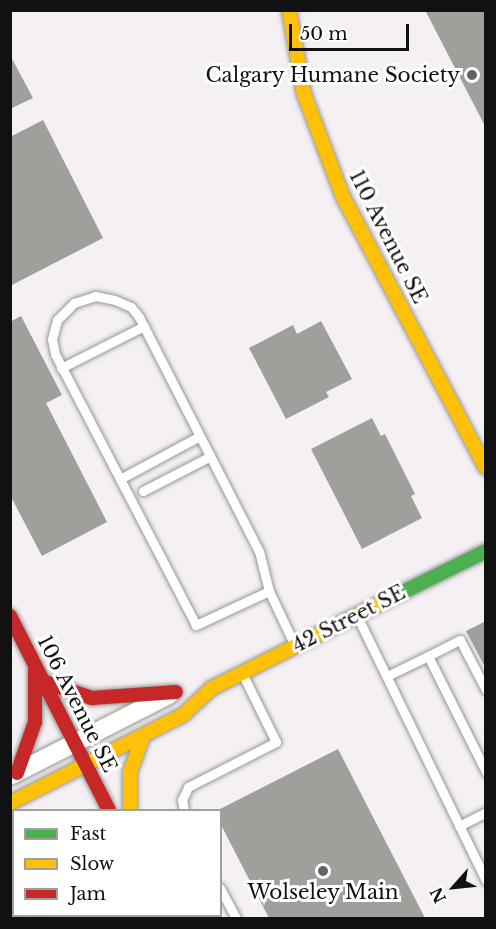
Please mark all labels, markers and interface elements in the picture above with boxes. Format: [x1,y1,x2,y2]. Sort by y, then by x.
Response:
scale bar [292,12,412,50]
text: 50 m [300,23,348,45]
place label: Calgary Humane Society [205,63,460,87]
marker: Calgary Humane Society [465,68,479,82]
street label: 110 Avenue SE [344,166,432,308]
street label: 42 Street SE [289,580,409,658]
street label: 106 Avenue SE [32,631,122,777]
legend [12,809,222,917]
text: Fast [70,823,106,845]
text: Slow [70,853,114,875]
north arrow [424,857,484,917]
marker: Wolseley Main [316,864,330,878]
place label: Wolseley Main [247,880,399,904]
text: Jam [70,883,106,905]
text: N [426,884,450,906]

